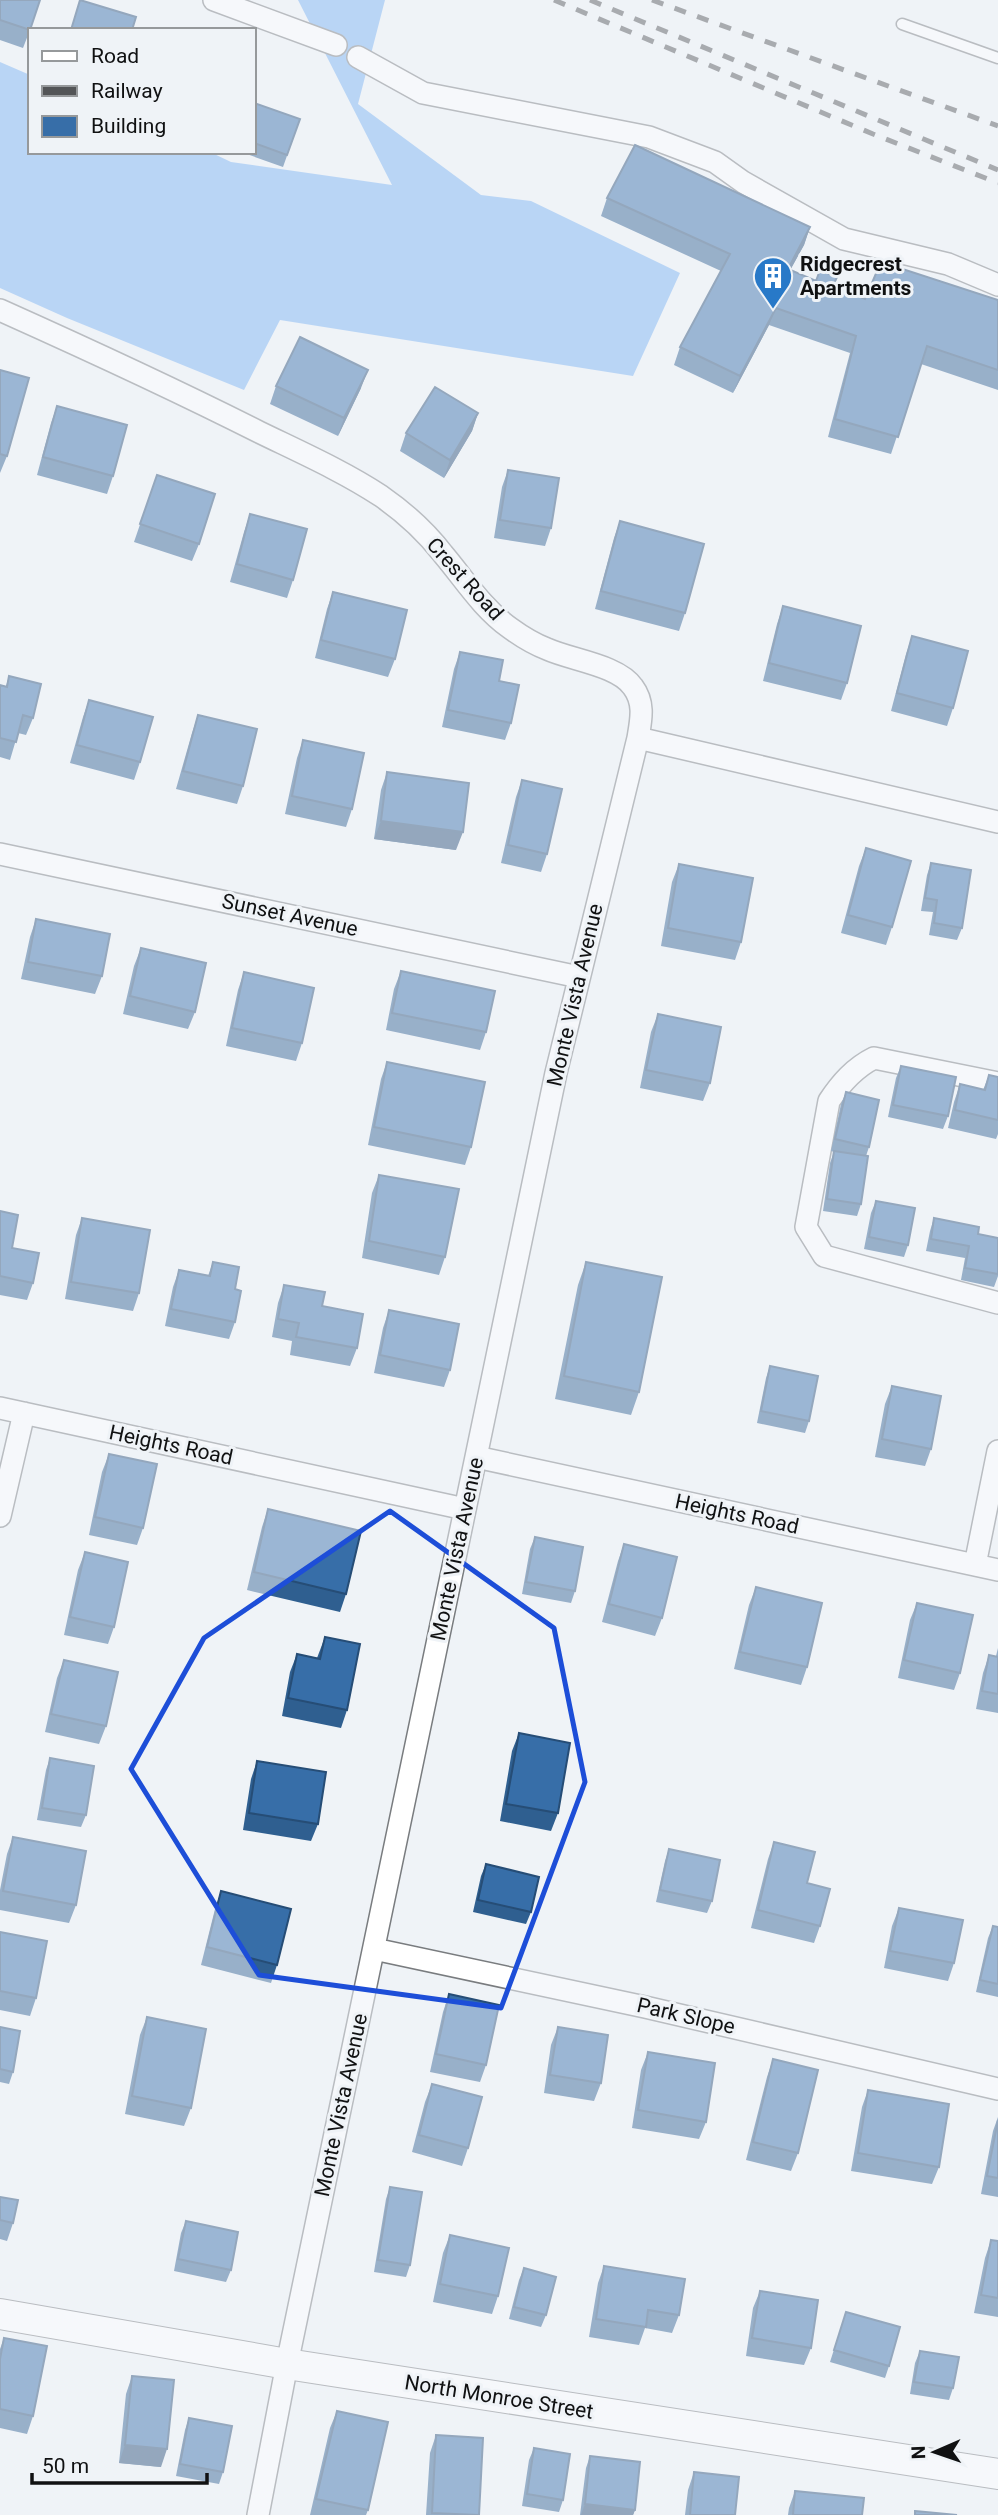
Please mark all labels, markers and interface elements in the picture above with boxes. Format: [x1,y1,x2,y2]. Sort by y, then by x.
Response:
legend [28,28,256,154]
text: Road [91,44,139,68]
text: Railway [91,79,163,103]
text: Building [91,114,166,138]
place label: Ridgecrest Apartments [800,252,912,300]
building icon: Ridgecrest Apartments [752,255,794,310]
street label: Crest Road [422,533,508,625]
street label: Sunset Avenue [220,889,360,941]
street label: Monte Vista Avenue [542,901,608,1089]
street label: Heights Road [107,1420,235,1470]
street label: Monte Vista Avenue [426,1455,488,1643]
street label: Heights Road [673,1489,801,1539]
street label: Park Slope [635,1993,737,2039]
street label: Monte Vista Avenue [310,2011,372,2199]
street label: North Monroe Street [403,2370,595,2424]
north arrow [900,2417,970,2487]
scale bar [32,2442,206,2486]
text: N [907,2445,930,2460]
text: 50 m [42,2454,89,2478]

